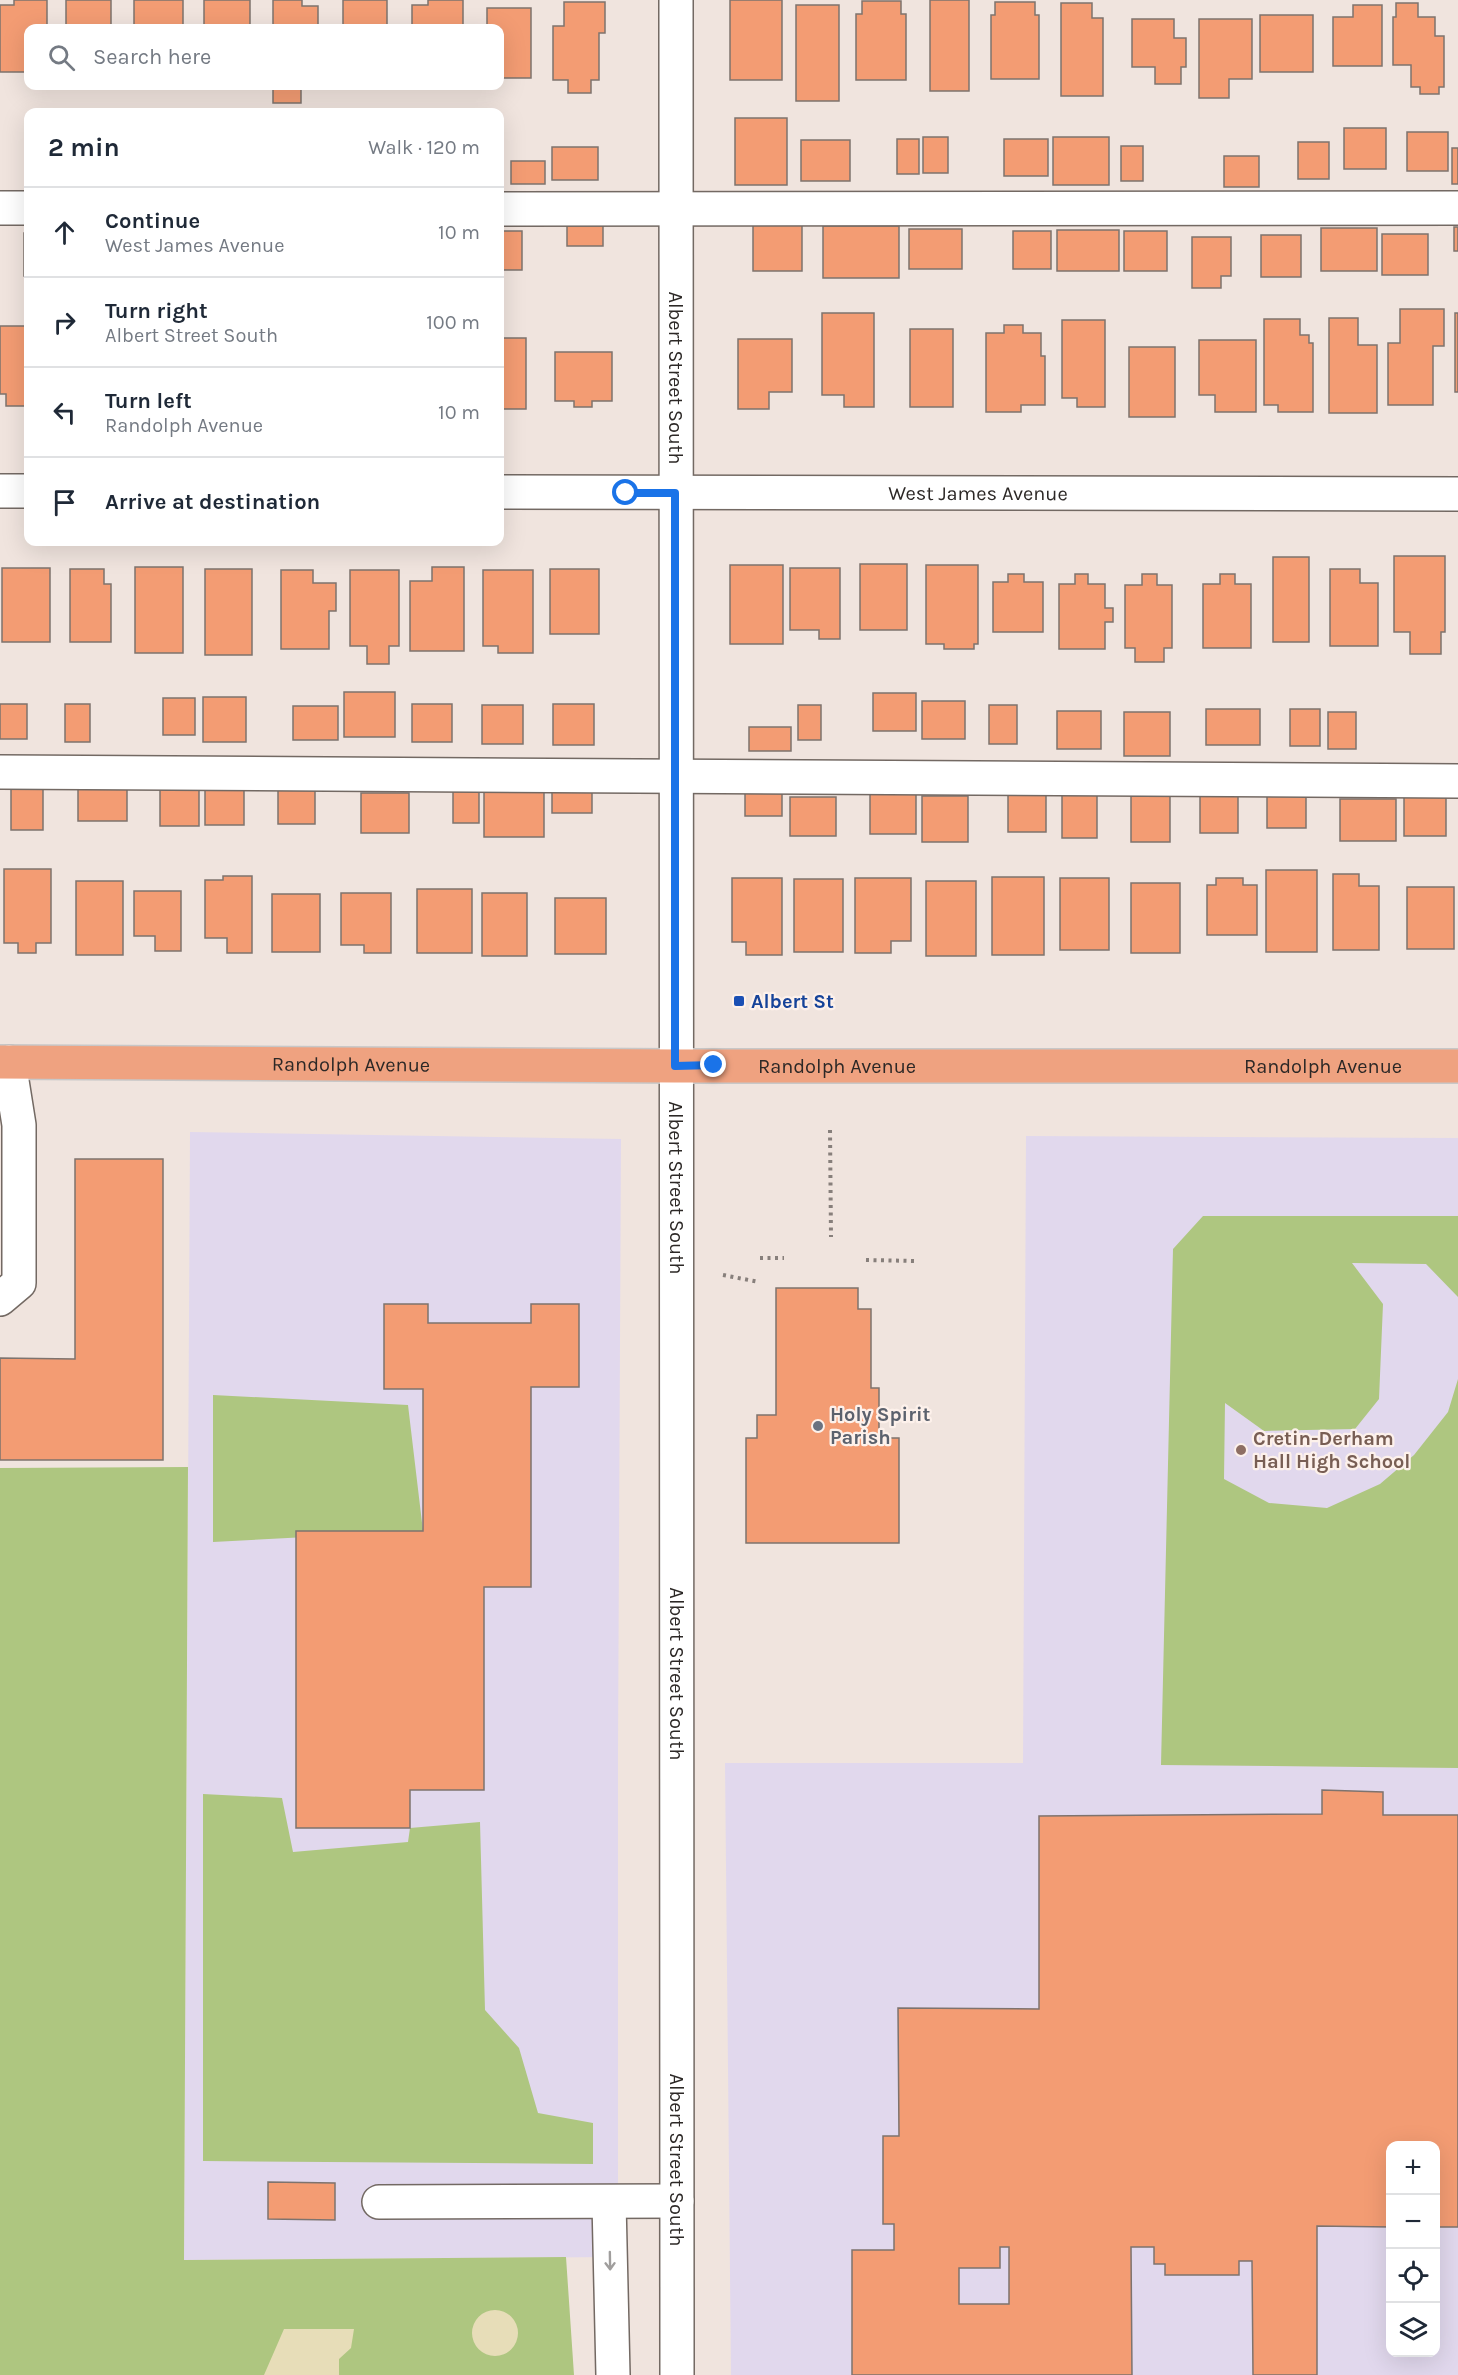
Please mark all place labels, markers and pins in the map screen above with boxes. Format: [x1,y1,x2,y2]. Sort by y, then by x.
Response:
place label: Albert St [751,990,834,1013]
marker: Albert St [732,994,746,1008]
place label: Holy Spirit Parish [830,1403,931,1449]
marker: Holy Spirit Parish [811,1419,825,1433]
place label: Cretin-Derham Hall High School [1253,1427,1410,1473]
marker: Cretin-Derham Hall High School [1234,1443,1248,1457]

